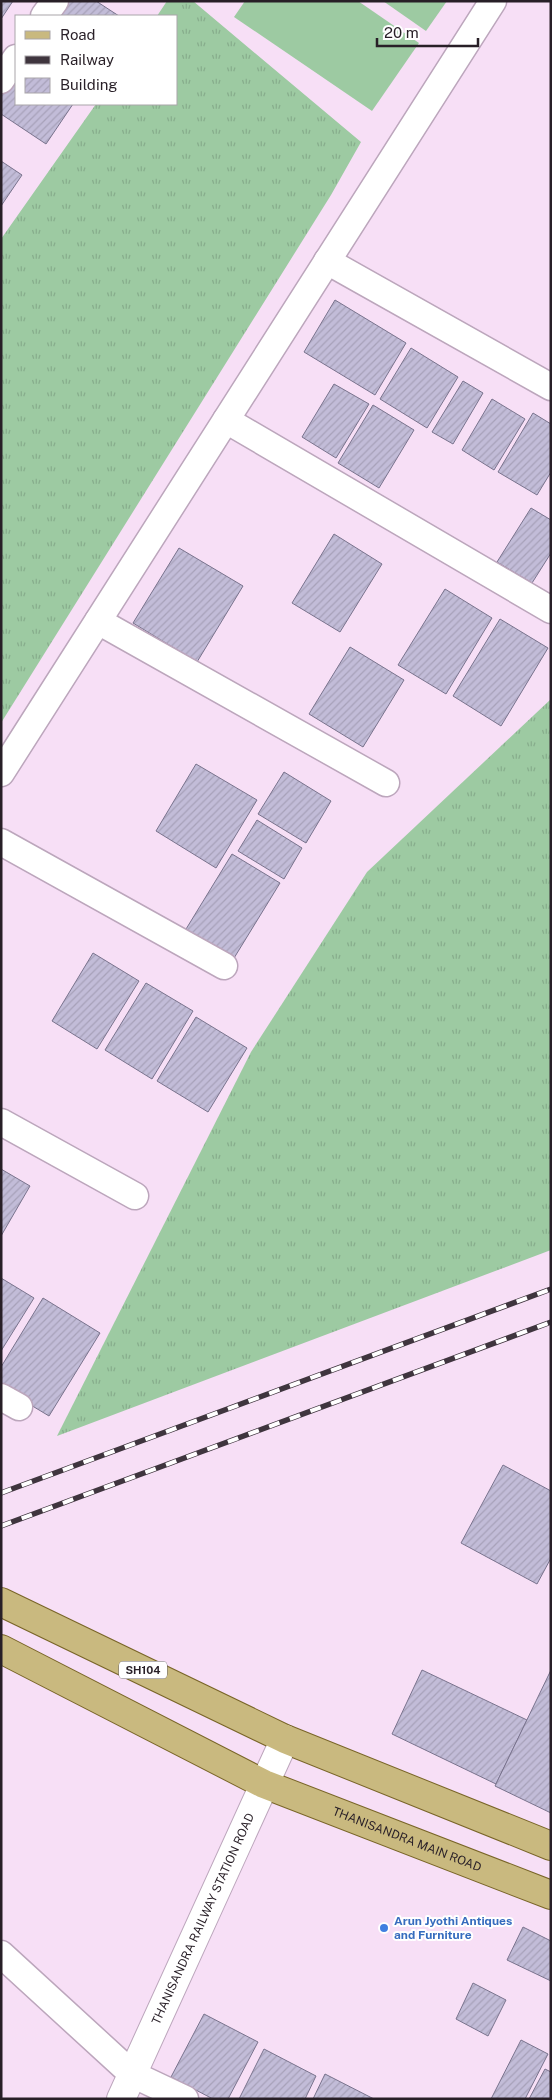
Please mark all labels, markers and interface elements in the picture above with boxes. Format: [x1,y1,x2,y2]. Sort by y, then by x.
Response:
legend [15,15,178,105]
scale bar [377,15,478,47]
text: 20 m [384,24,419,41]
text: Road [60,26,96,43]
text: Railway [60,51,114,68]
text: Building [60,76,118,93]
road number: SH104 [119,1662,167,1678]
street label: THANISANDRA MAIN ROAD [331,1804,484,1874]
street label: THANISANDRA RAILWAY STATION ROAD [149,1811,257,2027]
place label: Arun Jyothi Antiques and Furniture [394,1914,512,1942]
marker: Arun Jyothi Antiques and Furniture [378,1922,390,1934]

